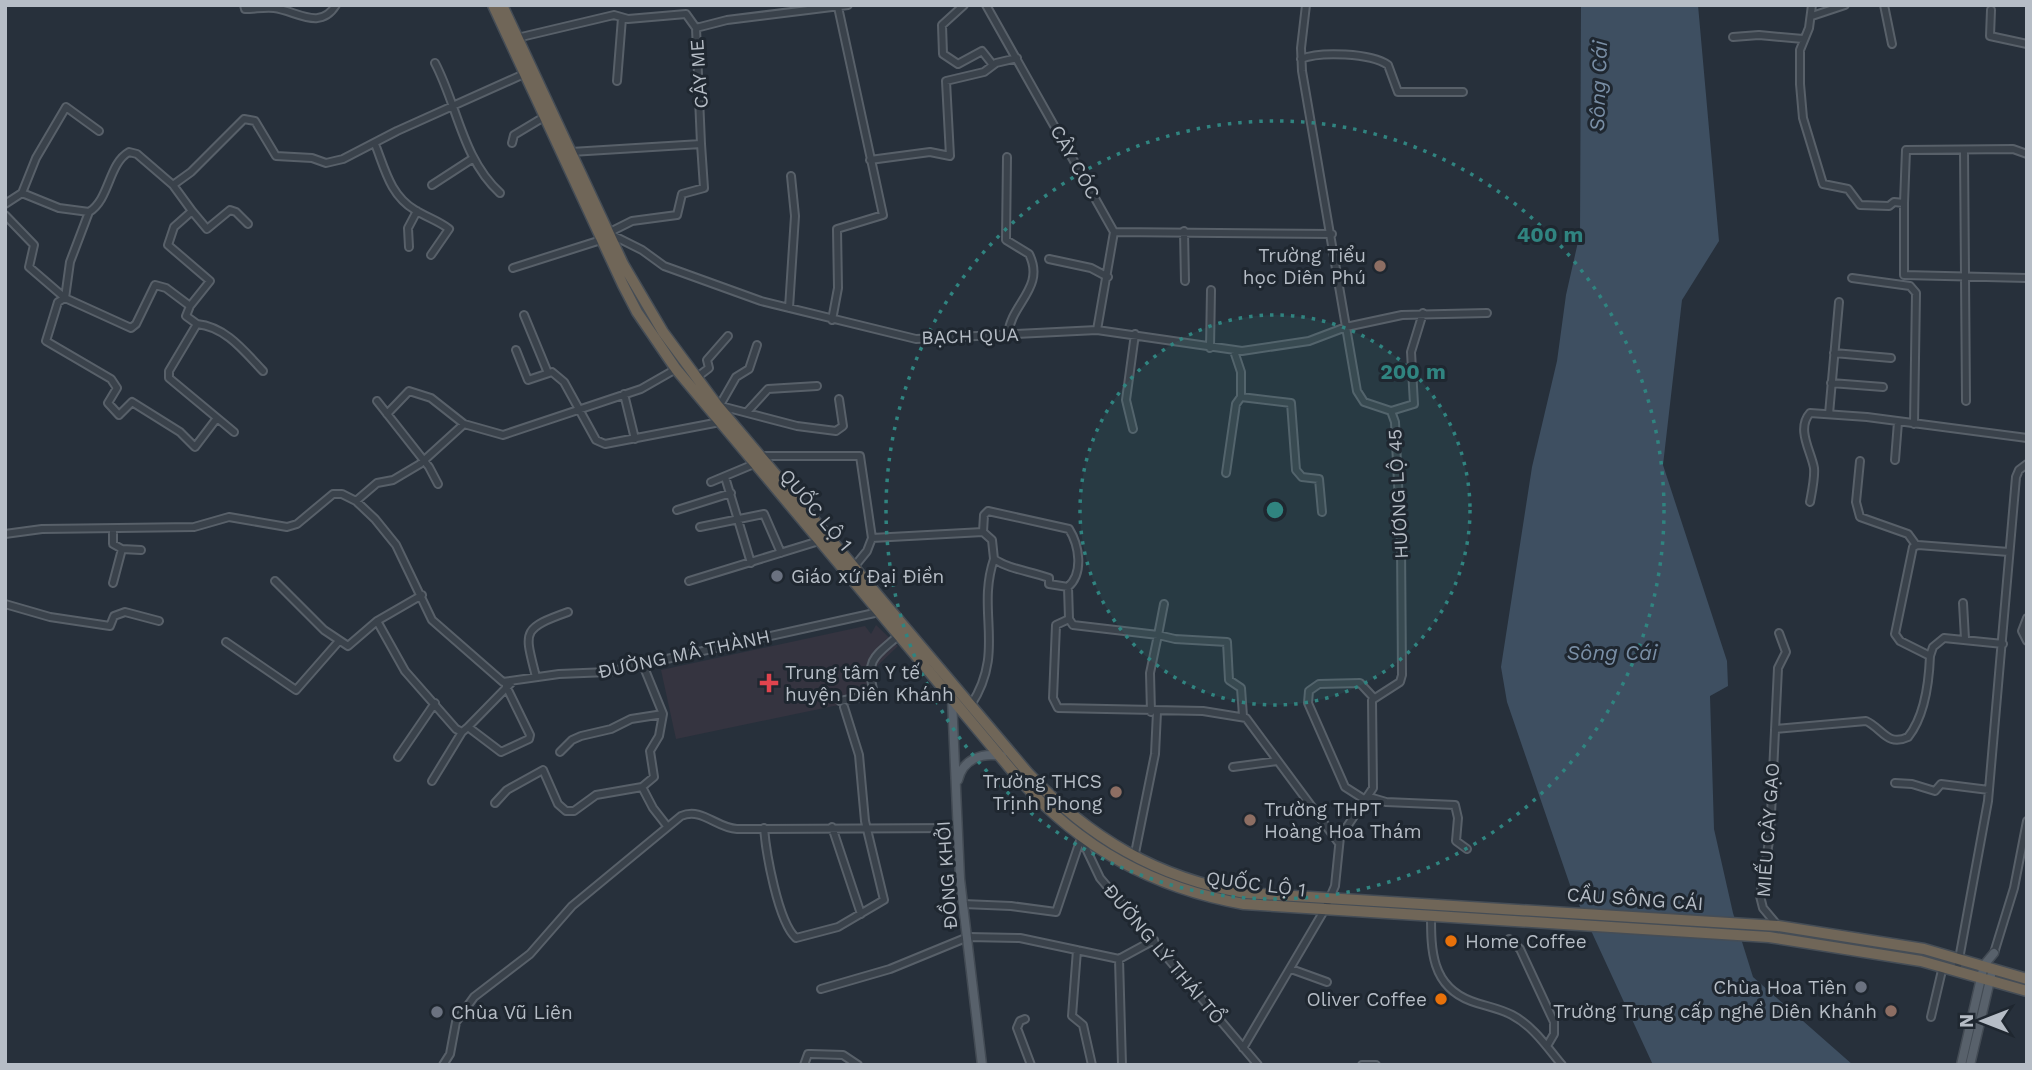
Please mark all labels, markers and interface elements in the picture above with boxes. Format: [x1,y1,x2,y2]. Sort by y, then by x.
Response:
street label: CÂY ME [685,39,713,109]
water label: Sông Cái [1584,40,1612,132]
street label: CÂY CÓC [1045,121,1105,203]
text: 400 m [1517,222,1583,247]
place label: Trường Tiểu học Diên Phú [1243,244,1366,289]
marker: Trường Tiểu học Diên Phú [1372,258,1388,274]
street label: BẠCH QUA [921,323,1020,349]
text: 200 m [1380,359,1446,384]
street label: HƯƠNG LỘ 45 [1383,428,1413,560]
street label: QUỐC LỘ 1 [775,463,858,556]
centre of rings [1263,498,1287,522]
place label: Giáo xứ Đại Điền [791,565,944,588]
marker: Giáo xứ Đại Điền [769,568,785,584]
street label: ĐƯỜNG MÂ THÀNH [596,624,772,684]
water label: Sông Cái [1567,640,1658,665]
place label: Trung tâm Y tế huyện Diên Khánh [785,661,954,706]
marker: Trung tâm Y tế huyện Diên Khánh [759,673,779,693]
street label: MIẾU CÂY GẠO [1750,762,1784,898]
place label: Trường THCS Trịnh Phong [982,770,1103,815]
marker: Trường THCS Trịnh Phong [1108,784,1124,800]
place label: Trường THPT Hoàng Hoa Thám [1264,798,1422,843]
marker: Trường THPT Hoàng Hoa Thám [1242,812,1258,828]
street label: ĐỒNG KHỞI [930,820,962,930]
street label: QUỐC LỘ 1 [1205,865,1307,902]
street label: ĐƯỜNG LÝ THÁI TỔ [1099,878,1231,1029]
street label: CẦU SÔNG CÁI [1566,881,1704,915]
place label: Home Coffee [1465,930,1587,953]
marker: Home Coffee [1443,933,1459,949]
place label: Chùa Hoa Tiên [1713,976,1847,999]
marker: Chùa Hoa Tiên [1853,979,1869,995]
north arrow [1948,986,2018,1056]
place label: Oliver Coffee [1306,988,1427,1011]
marker: Oliver Coffee [1433,991,1449,1007]
place label: Trường Trung cấp nghề Diên Khánh [1553,1000,1877,1023]
place label: Chùa Vũ Liên [451,1001,573,1024]
marker: Trường Trung cấp nghề Diên Khánh [1883,1003,1899,1019]
marker: Chùa Vũ Liên [429,1004,445,1020]
text: N [1955,1014,1978,1028]

